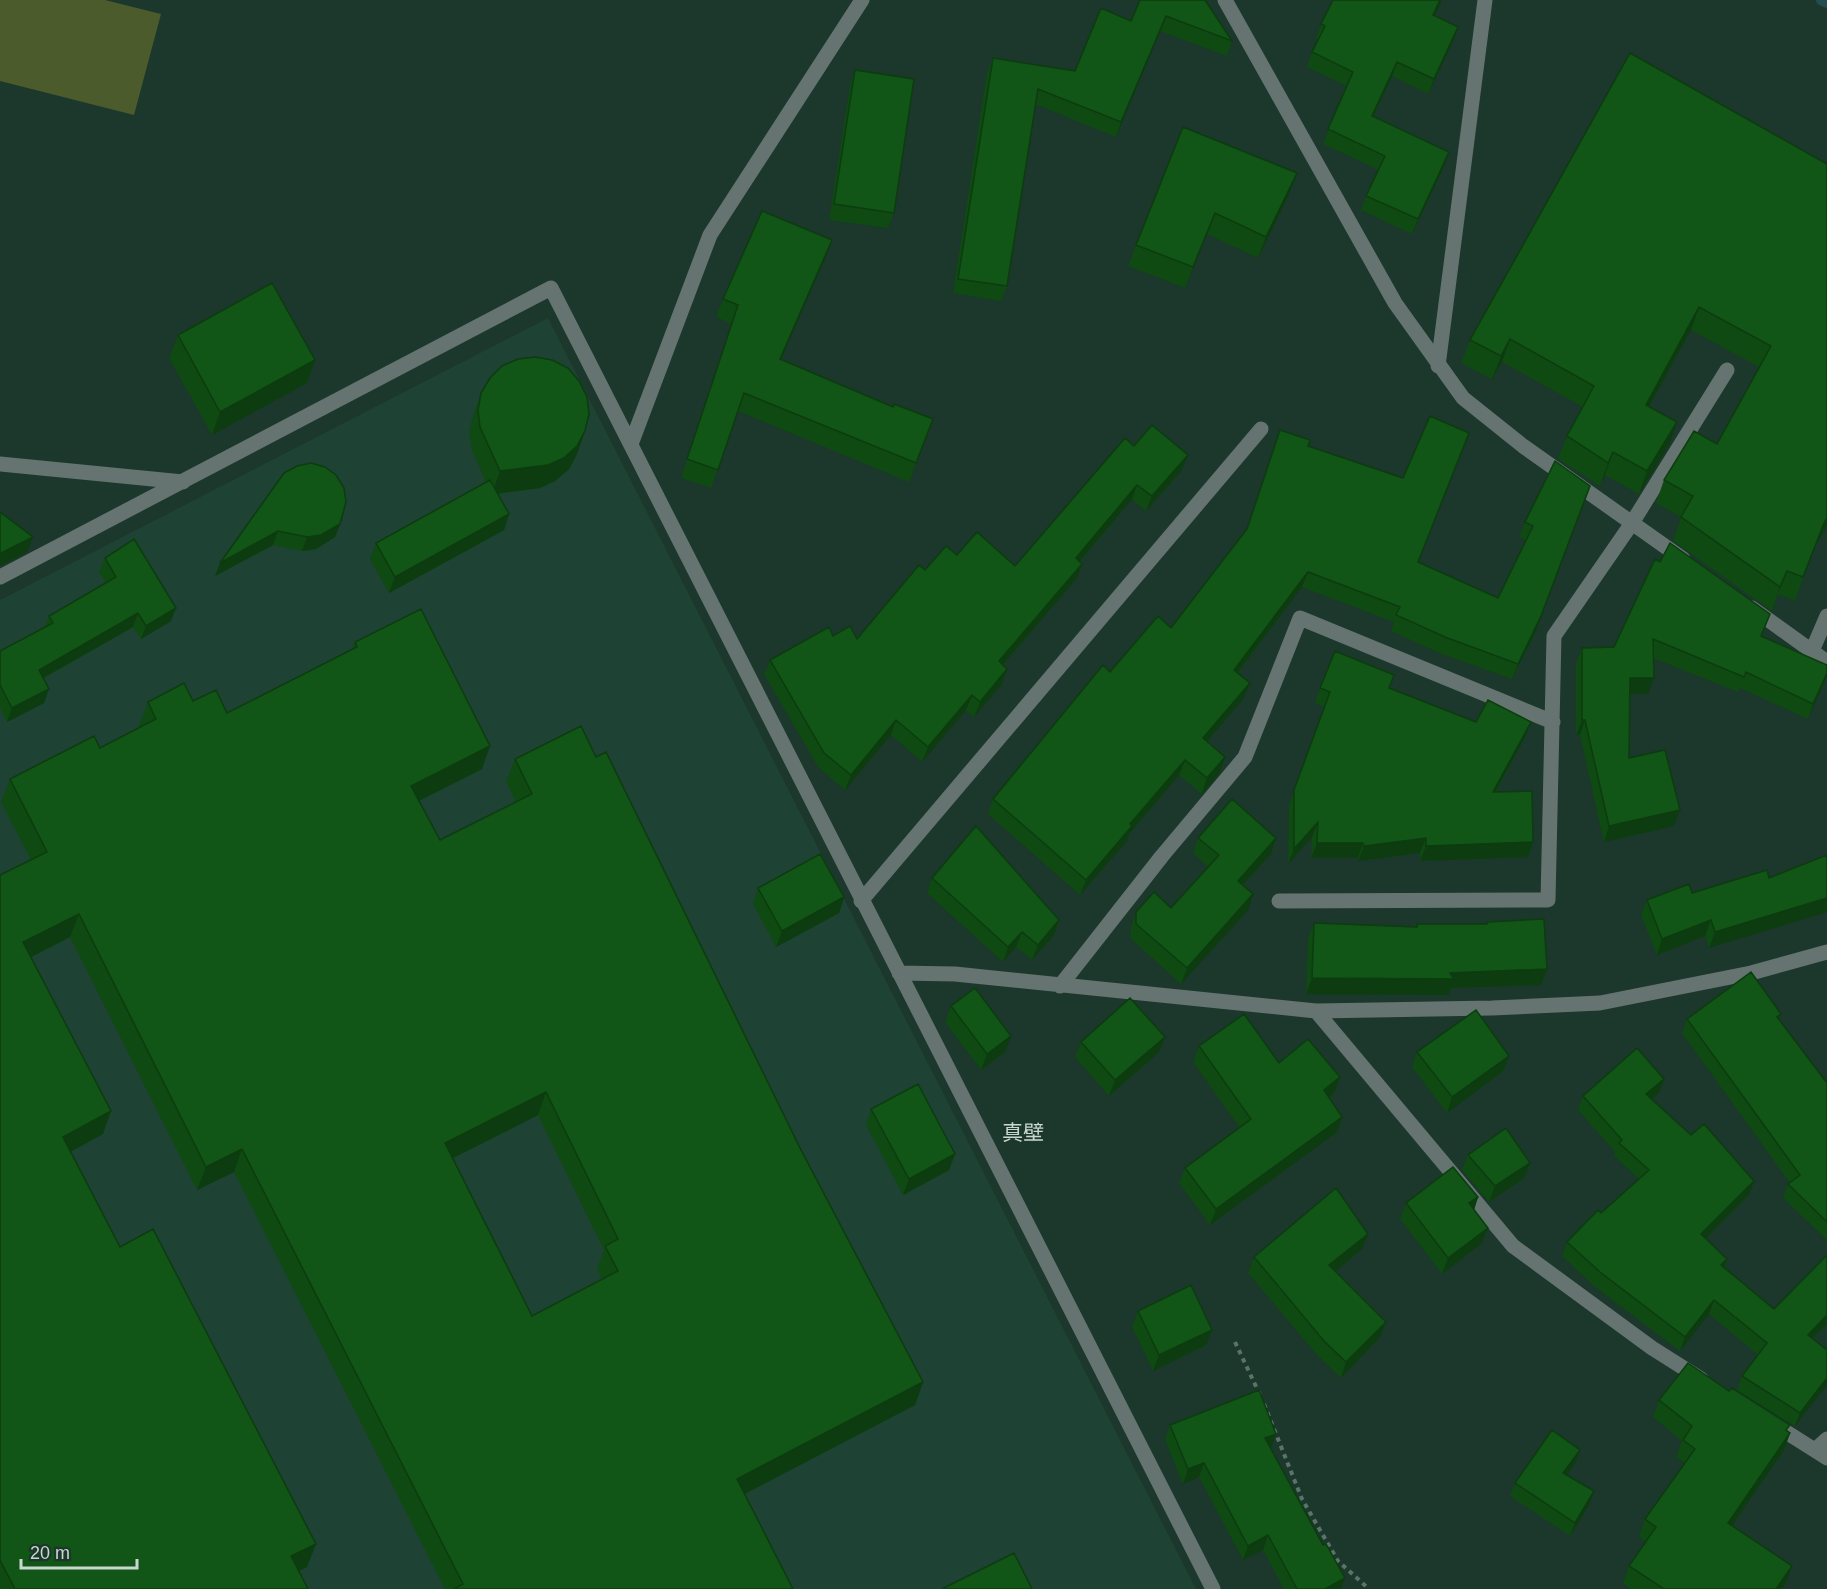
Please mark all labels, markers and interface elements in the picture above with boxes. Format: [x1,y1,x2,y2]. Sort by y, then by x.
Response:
district label: 真壁 [1002,1121,1044,1144]
scale bar [21,1532,136,1570]
text: 20 m [30,1543,70,1563]

